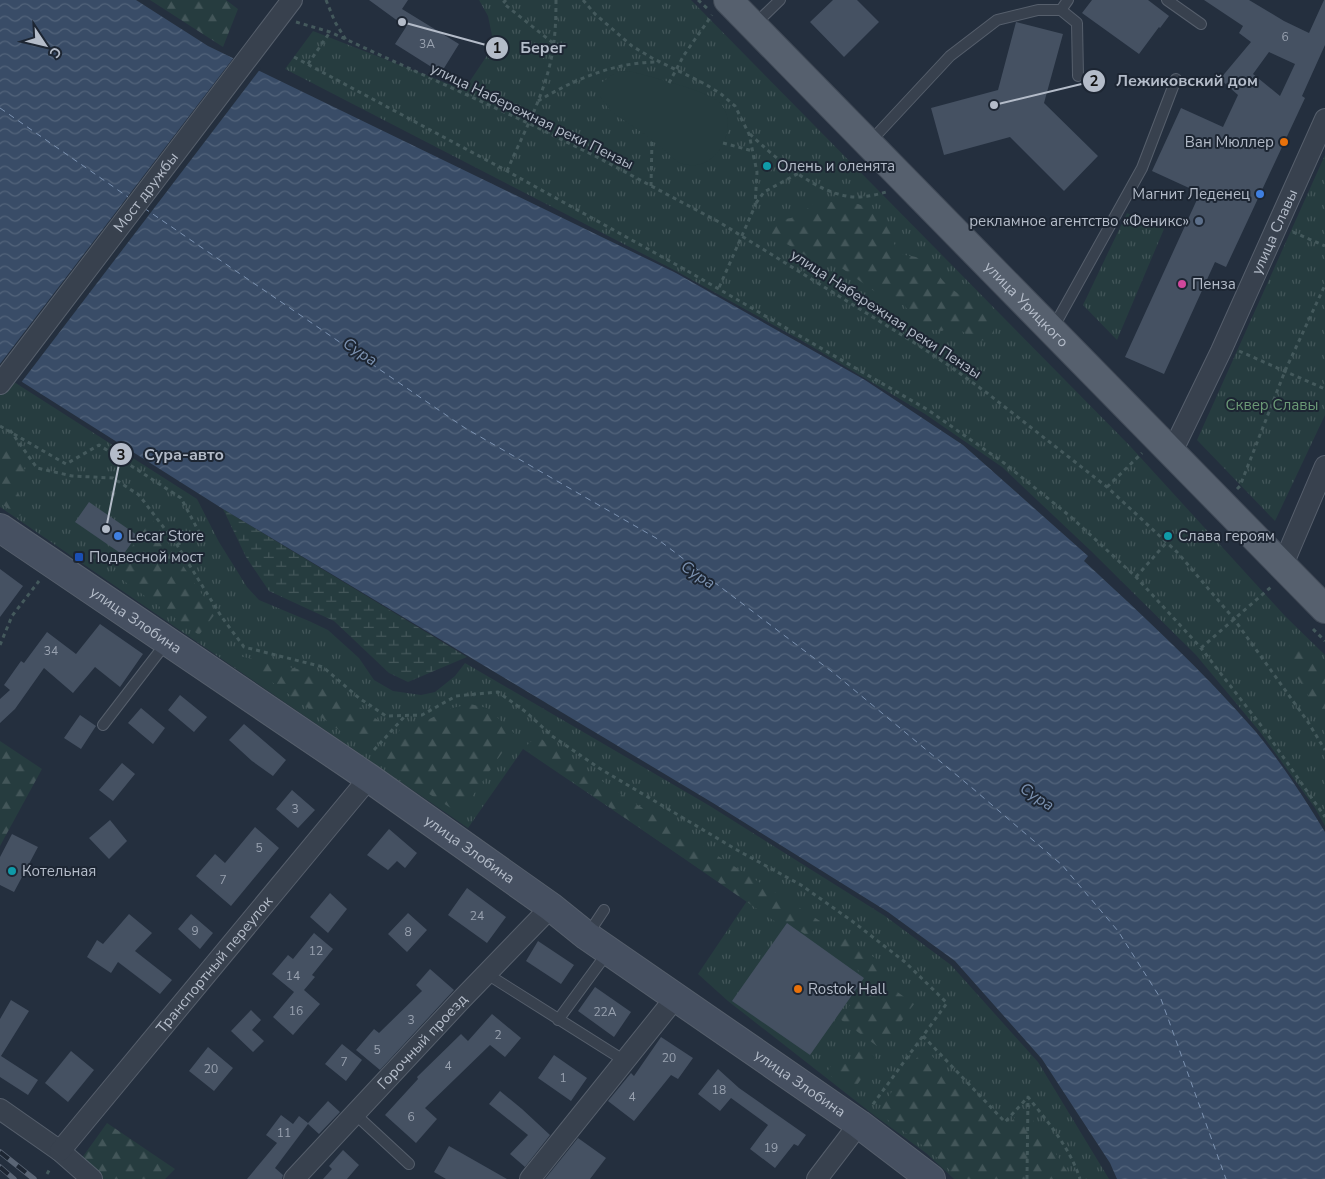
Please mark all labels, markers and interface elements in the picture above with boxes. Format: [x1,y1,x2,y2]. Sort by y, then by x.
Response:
north arrow [20,20,70,70]
house number: 6 [1281,29,1289,45]
callout: Берег [485,32,576,63]
house number: 3А [419,36,435,52]
text: Берег [520,37,567,59]
text: 1 [492,38,502,58]
text: С [44,43,66,62]
street label: улица Набережная реки Пензы [427,58,637,174]
callout: Лежиковский дом [1082,65,1268,96]
text: Лежиковский дом [1116,70,1258,92]
text: 2 [1089,71,1099,91]
place label: Ван Мюллер [1185,132,1274,152]
marker: Ван Мюллер [1278,136,1290,148]
street label: Мост дружбы [109,148,183,236]
place label: Олень и оленята [777,156,895,176]
marker: Олень и оленята [761,160,773,172]
place label: Магнит Леденец [1132,184,1250,204]
street label: улица Славы [1246,186,1302,278]
marker: Магнит Леденец [1254,188,1266,200]
place label: рекламное агентство «Феникс» [969,211,1189,231]
marker: рекламное агентство «Феникс» [1193,215,1205,227]
street label: улица Набережная реки Пензы [787,245,985,383]
street label: улица Урицкого [980,257,1073,351]
place label: Пенза [1192,274,1236,294]
marker: Пенза [1176,278,1188,290]
water label: Сура [338,333,382,371]
park label: Сквер Славы [1225,395,1319,415]
callout: Сура-авто [109,439,234,470]
text: Сура-авто [144,444,224,466]
text: 3 [116,445,126,465]
place label: Lecar Store [128,526,204,546]
place label: Слава героям [1178,526,1275,546]
marker: Lecar Store [112,530,124,542]
marker: Слава героям [1162,530,1174,542]
place label: Подвесной мост [89,547,204,567]
marker: Подвесной мост [73,551,85,563]
water label: Сура [676,556,720,594]
street label: улица Злобина [86,582,186,658]
house number: 34 [44,643,58,659]
water label: Сура [1015,778,1059,816]
house number: 3 [291,801,299,817]
street label: улица Злобина [420,810,519,888]
house number: 5 [255,840,263,856]
place label: Котельная [22,861,96,881]
marker: Котельная [6,865,18,877]
house number: 7 [219,872,227,888]
street label: Транспортный переулок [152,892,277,1037]
house number: 24 [470,908,484,924]
house number: 9 [191,923,199,939]
house number: 8 [404,924,412,940]
house number: 12 [309,943,323,959]
house number: 14 [286,968,300,984]
place label: Rostok Hall [808,979,887,999]
marker: Rostok Hall [792,983,804,995]
street label: Горочный проезд [373,989,472,1094]
house number: 16 [289,1003,303,1019]
house number: 22А [593,1004,617,1020]
house number: 3 [407,1012,415,1028]
house number: 2 [494,1027,502,1043]
house number: 5 [373,1042,381,1058]
street label: улица Злобина [750,1045,850,1122]
house number: 20 [662,1050,676,1066]
house number: 7 [340,1054,348,1070]
house number: 4 [444,1058,452,1074]
house number: 20 [204,1061,218,1077]
house number: 1 [559,1070,567,1086]
house number: 18 [712,1082,726,1098]
house number: 4 [628,1089,636,1105]
house number: 6 [407,1109,415,1125]
house number: 11 [277,1125,291,1141]
house number: 19 [764,1140,778,1156]

